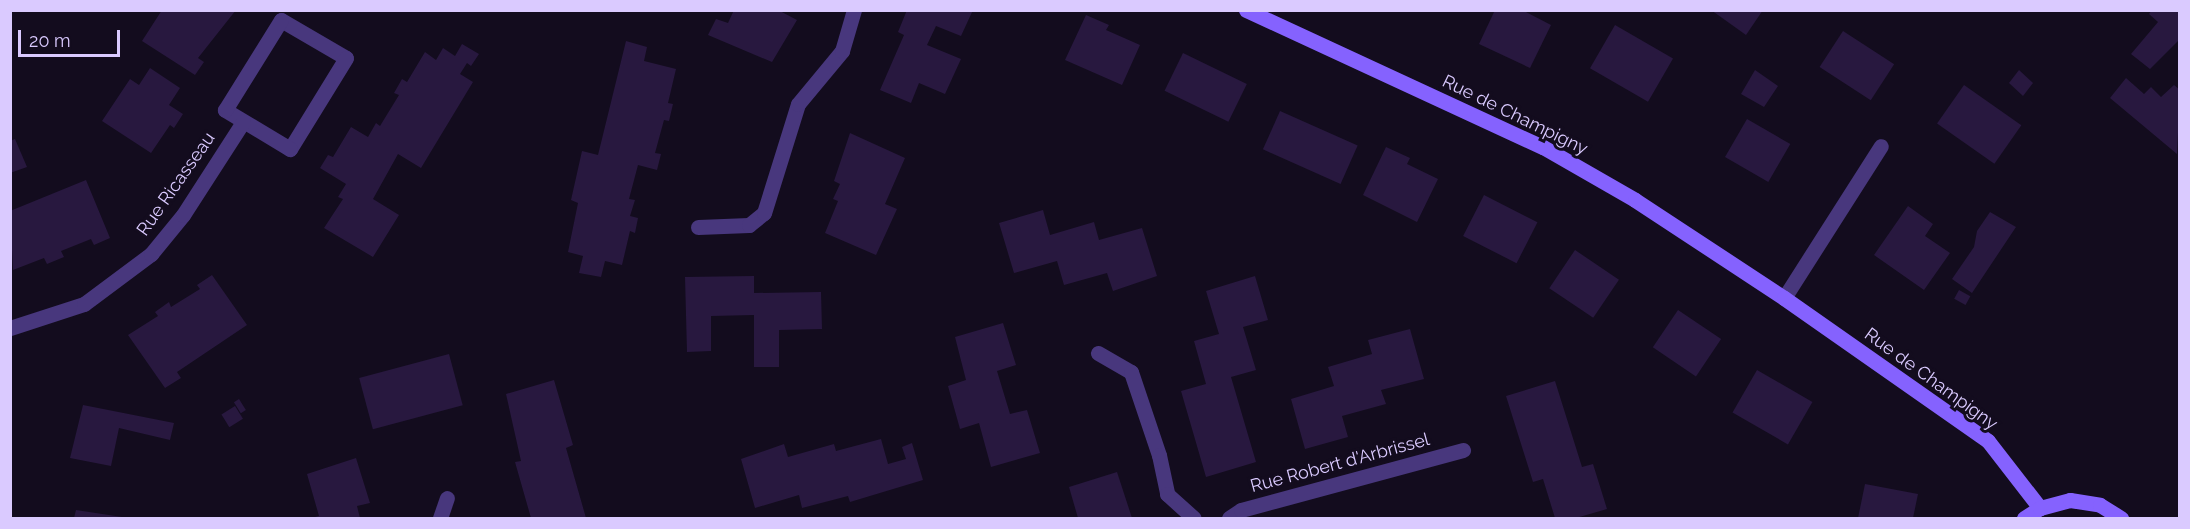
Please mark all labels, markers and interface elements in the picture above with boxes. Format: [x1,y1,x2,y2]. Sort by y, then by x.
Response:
scale bar [21,18,123,56]
text: 20 m [29,30,71,51]
street label: Rue de Champigny [1439,70,1591,160]
street label: Rue Ricasseau [132,128,220,240]
street label: Rue de Champigny [1860,323,2002,435]
street label: Rue Robert d'Arbrissel [1248,429,1432,497]

